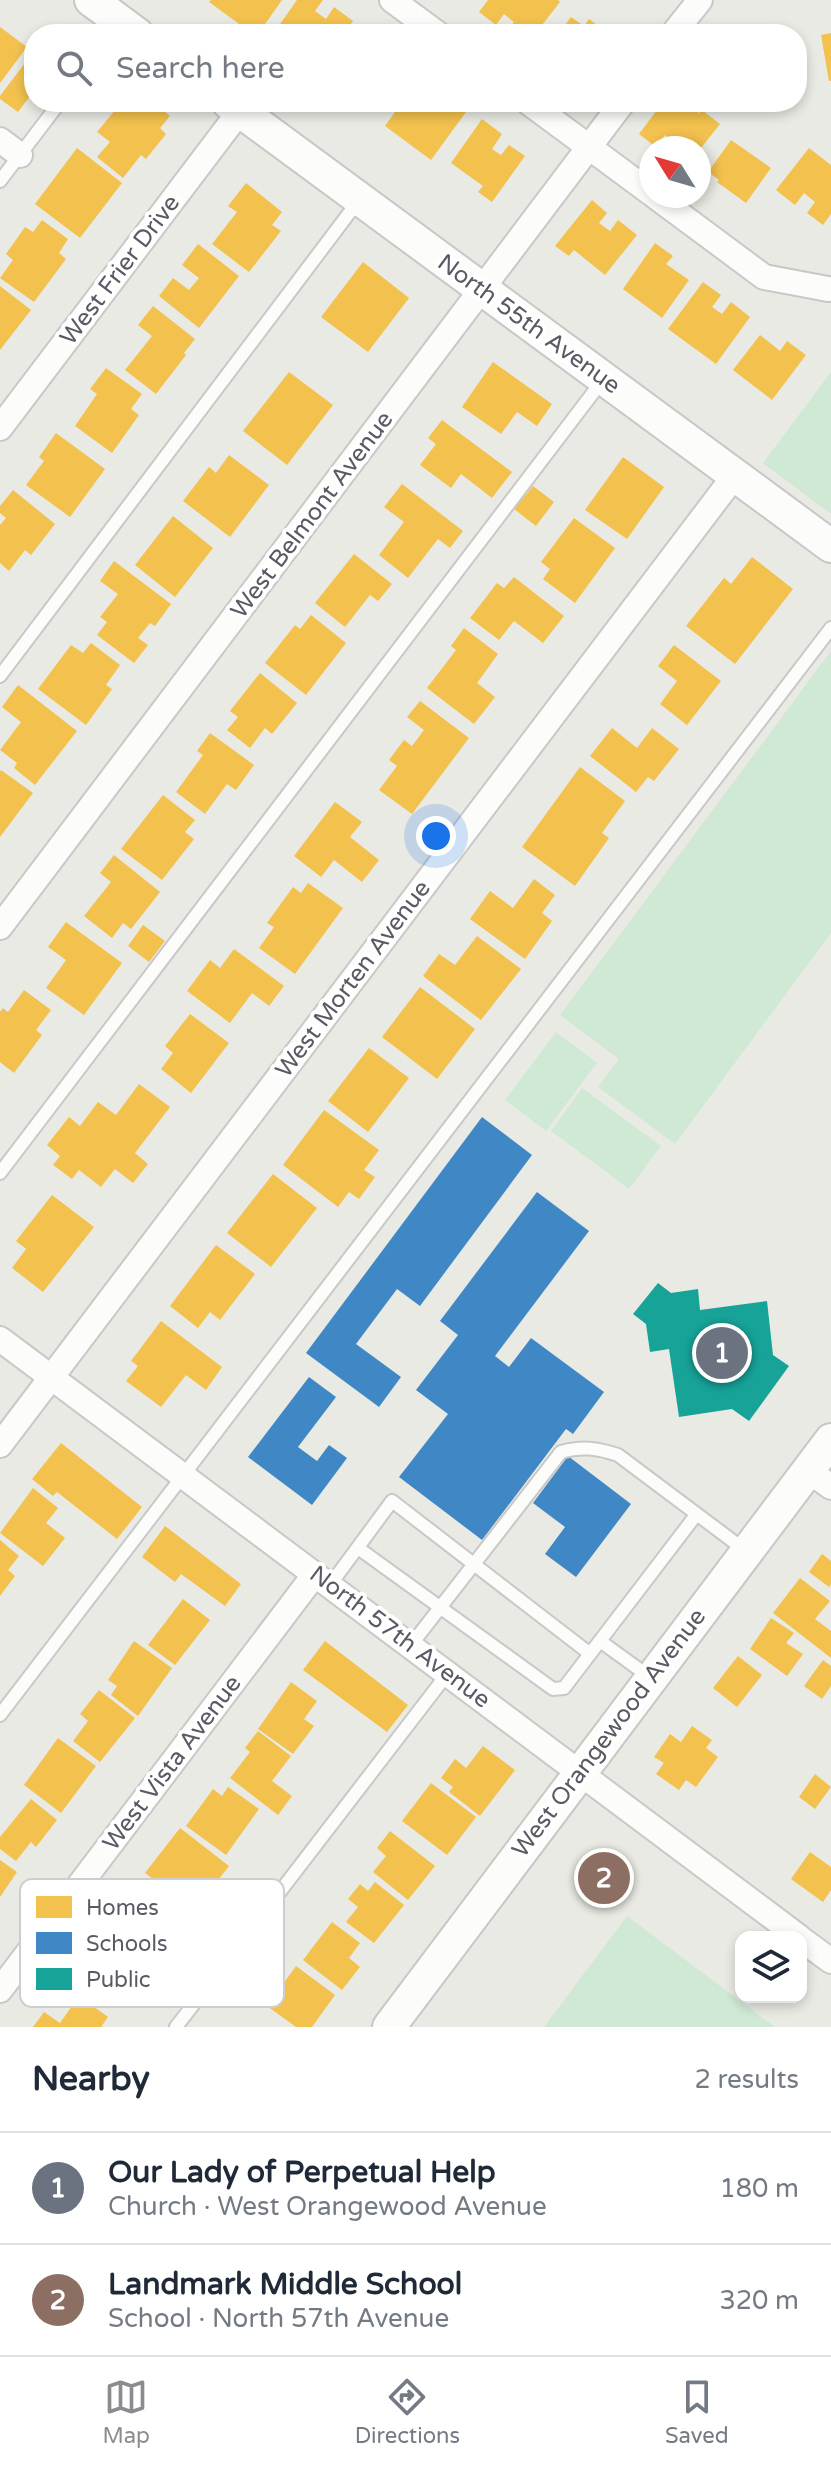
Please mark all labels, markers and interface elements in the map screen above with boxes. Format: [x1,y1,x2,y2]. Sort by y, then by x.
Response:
search box [24,24,807,112]
icon: search [52,46,96,90]
text: Search here [116,50,285,87]
north arrow [639,136,711,208]
street label: West Frier Drive [54,189,186,351]
street label: North 55th Avenue [432,248,626,400]
street label: West Belmont Avenue [225,406,399,624]
your location [416,816,456,856]
street label: West Morten Avenue [269,875,437,1083]
pin: 1 [696,1323,748,1383]
street label: North 57th Avenue [304,1560,496,1714]
street label: West Orangewood Avenue [506,1603,712,1863]
street label: West Vista Avenue [97,1670,247,1856]
pin: 2 [578,1848,630,1908]
legend [20,1879,284,2007]
text: Homes [86,1895,159,1921]
text: Schools [86,1931,167,1957]
map controls [735,1931,807,2003]
button: layers [735,1931,807,2003]
text: Public [86,1967,151,1993]
text: Nearby [32,2059,150,2100]
text: 2 results [694,2064,799,2095]
text: Our Lady of Perpetual Help [108,2154,496,2191]
text: 1 [50,2173,66,2204]
text: 180 m [719,2173,799,2204]
text: Church · West Orangewood Avenue [108,2191,547,2222]
text: Landmark Middle School [108,2266,462,2303]
text: 2 [50,2285,66,2316]
text: 320 m [719,2285,799,2316]
text: School · North 57th Avenue [108,2303,449,2334]
tab: Map [102,2375,150,2449]
tab: Directions [355,2375,460,2449]
tab: Saved [665,2375,729,2449]

